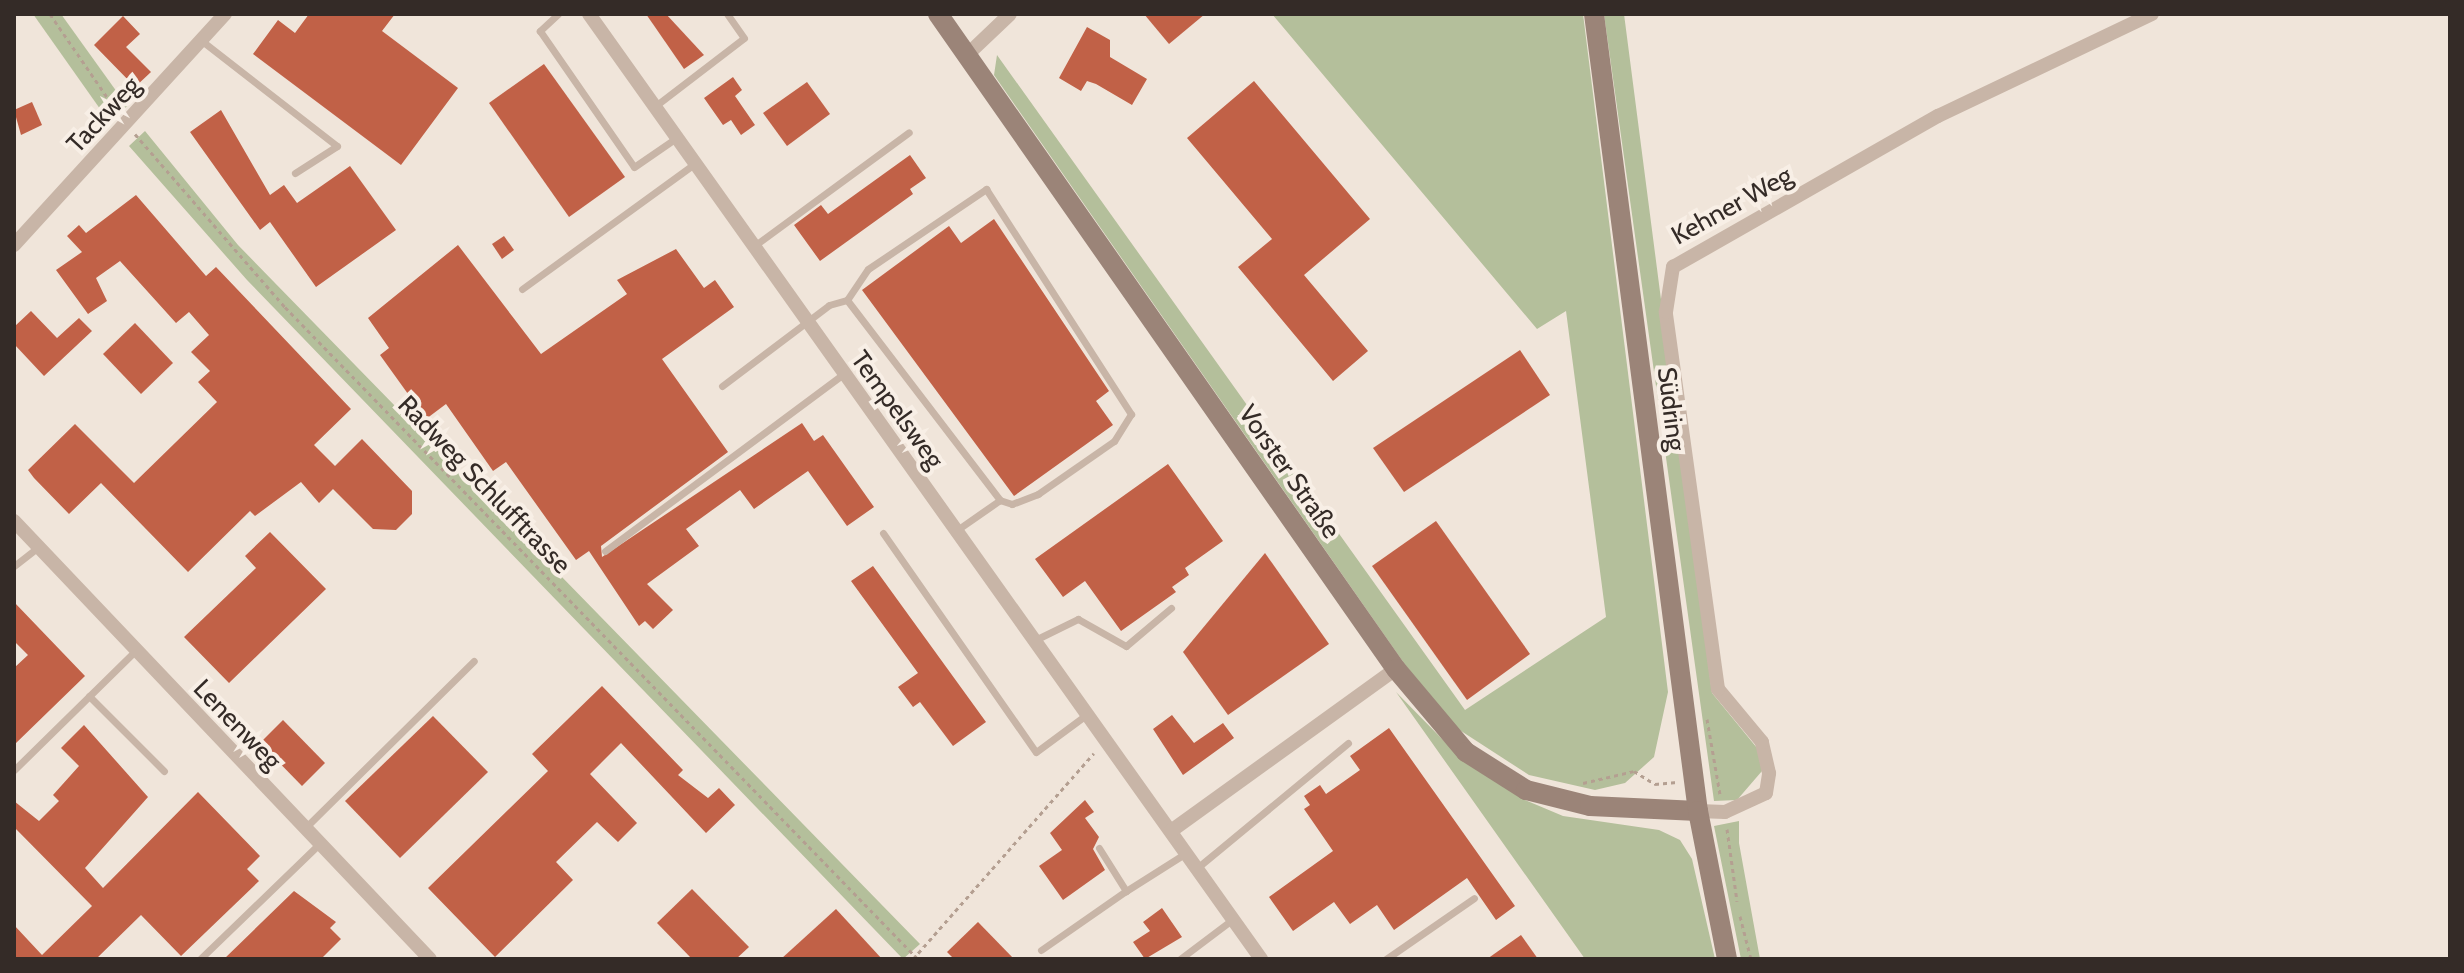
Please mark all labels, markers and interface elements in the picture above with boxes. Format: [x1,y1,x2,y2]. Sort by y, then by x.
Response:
street label: Tackweg [61,70,147,160]
street label: Kehner Weg [1666,160,1798,252]
street label: Tempelsweg [844,345,950,475]
street label: Südring [1650,365,1692,453]
street label: Radweg Schlufftrasse [391,389,577,581]
street label: Vorster Straße [1232,399,1346,545]
street label: Lenenweg [186,673,288,777]

